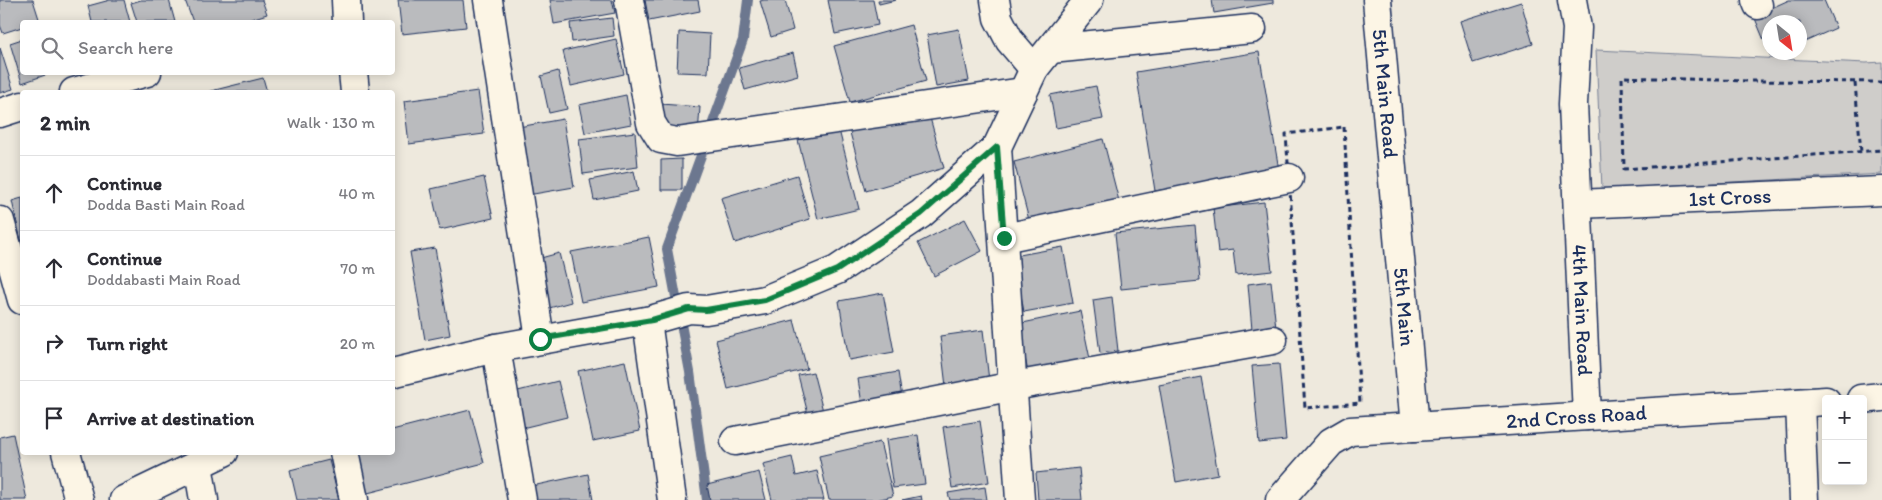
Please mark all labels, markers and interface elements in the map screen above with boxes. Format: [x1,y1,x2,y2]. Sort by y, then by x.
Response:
north arrow [1762,15,1807,60]
search box [20,20,395,75]
street label: 5th Main Road [1368,28,1404,160]
icon: search [38,34,66,62]
text: Search here [78,36,173,59]
text: 2 min [40,110,90,135]
text: Walk · 130 m [287,113,375,132]
text: Continue [87,172,162,195]
icon: ahead [40,179,68,207]
street label: 1st Cross [1688,183,1772,211]
text: 40 m [338,184,375,203]
text: Dodda Basti Main Road [87,195,245,214]
route end [993,227,1016,250]
street label: 4th Main Road [1567,244,1598,377]
text: Continue [87,247,162,270]
icon: ahead [40,254,68,282]
text: 70 m [340,259,375,278]
street label: 5th Main [1389,266,1421,347]
text: Doddabasti Main Road [87,270,241,289]
route start [529,328,552,351]
icon: right [40,329,68,357]
text: Turn right [87,332,168,355]
text: 20 m [340,334,375,353]
map controls [1822,395,1867,485]
button: + [1822,395,1867,440]
street label: 2nd Cross Road [1505,399,1648,433]
icon: arrive [40,404,68,432]
text: Arrive at destination [87,407,254,430]
button: − [1822,440,1867,485]

